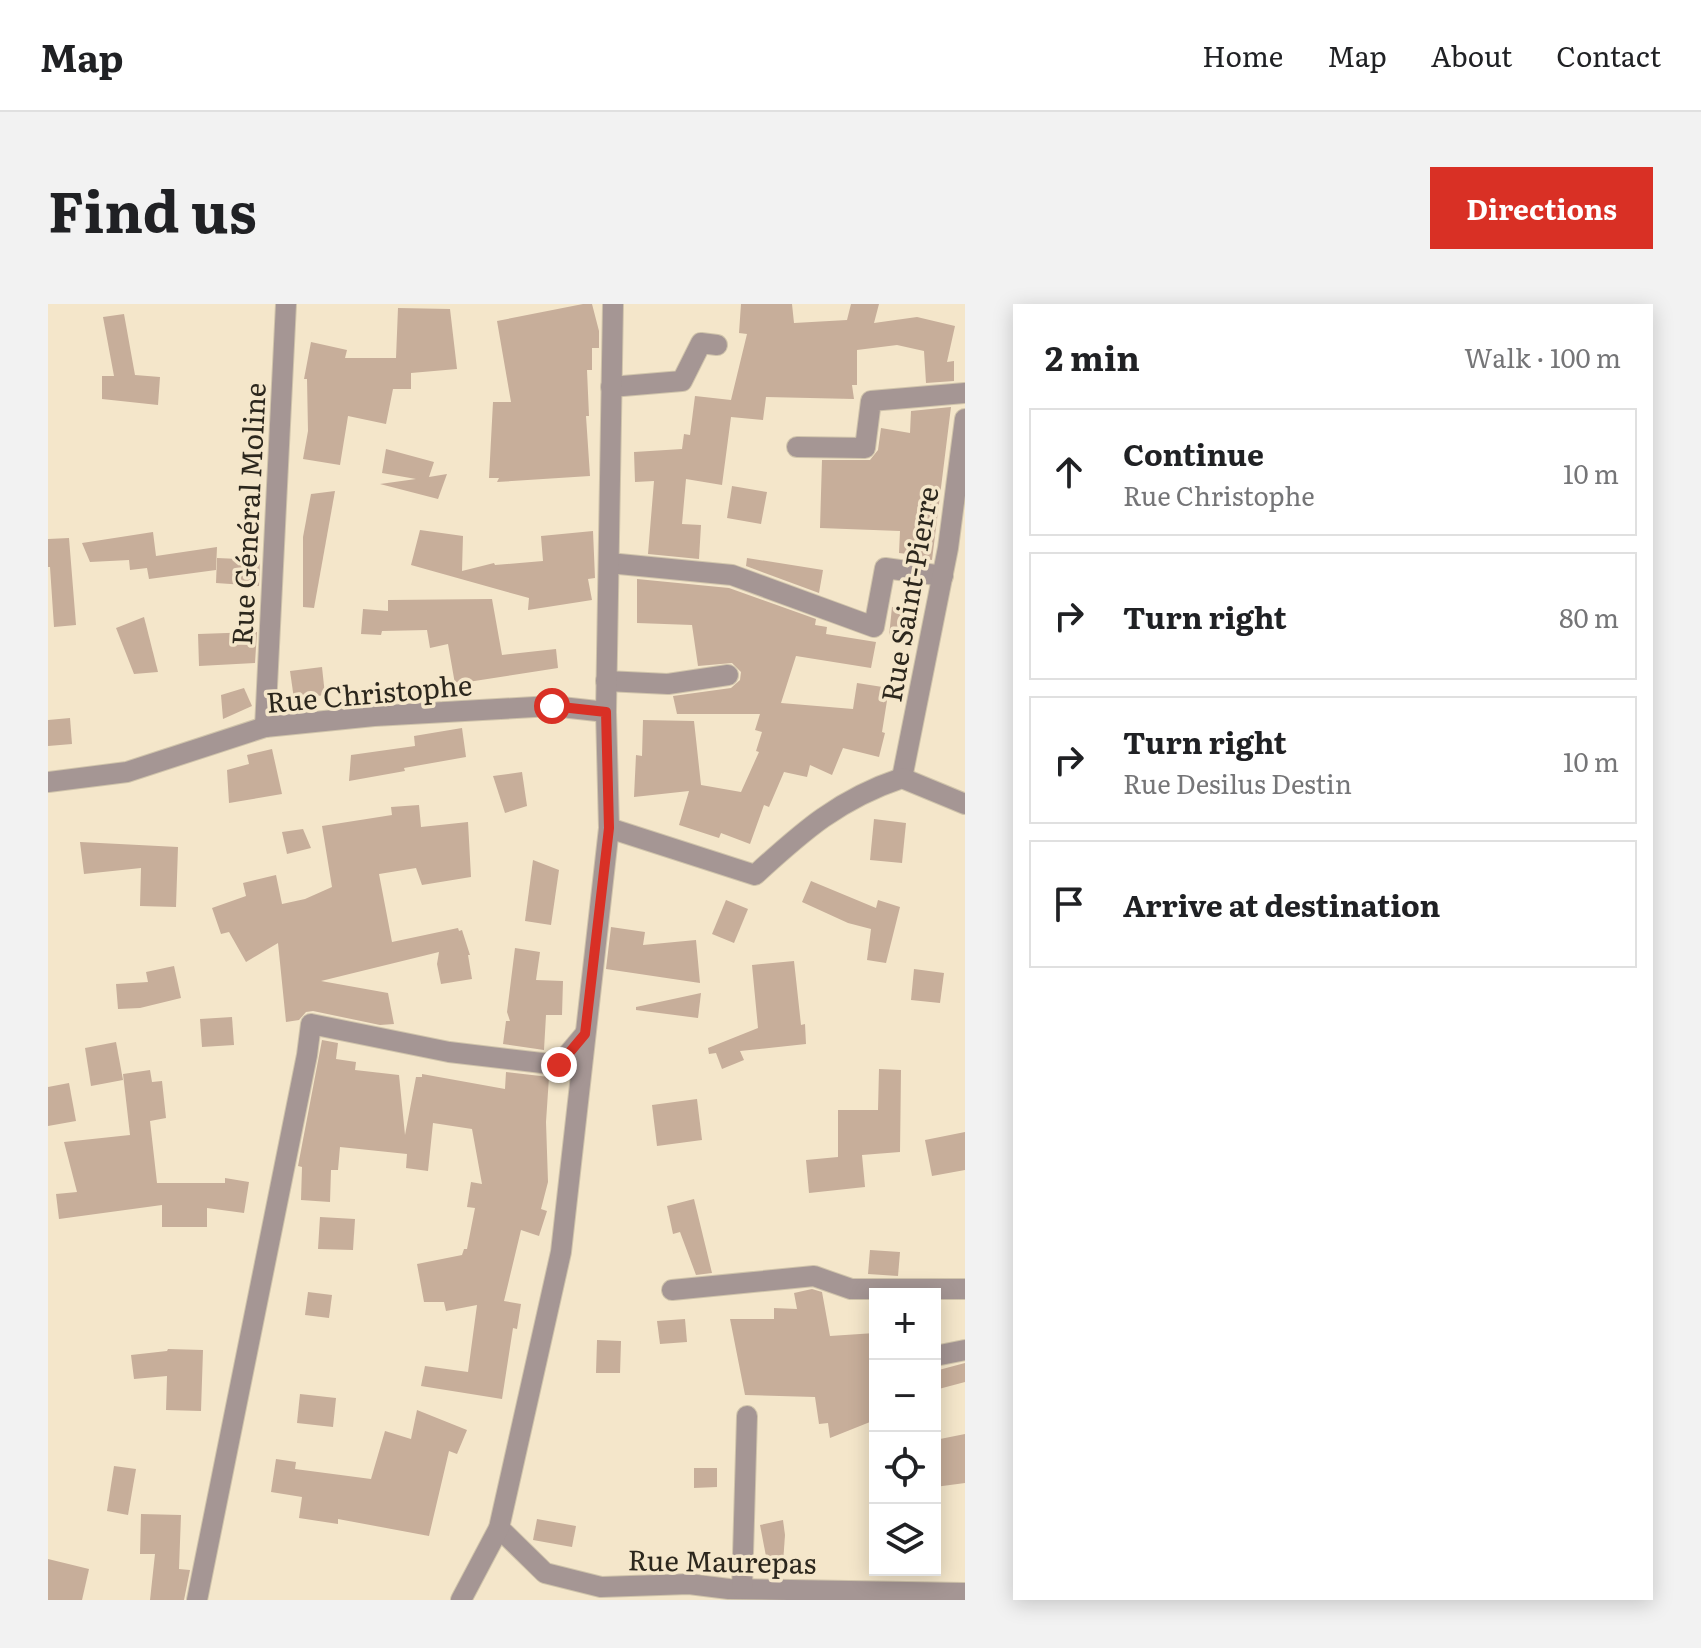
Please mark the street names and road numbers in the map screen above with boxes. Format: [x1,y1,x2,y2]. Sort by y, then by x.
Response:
street label: Rue Général Moline [219,381,275,647]
street label: Rue Saint-Pierre [868,483,948,705]
street label: Rue Christophe [264,662,474,722]
street label: Rue Maurepas [627,1537,817,1583]

